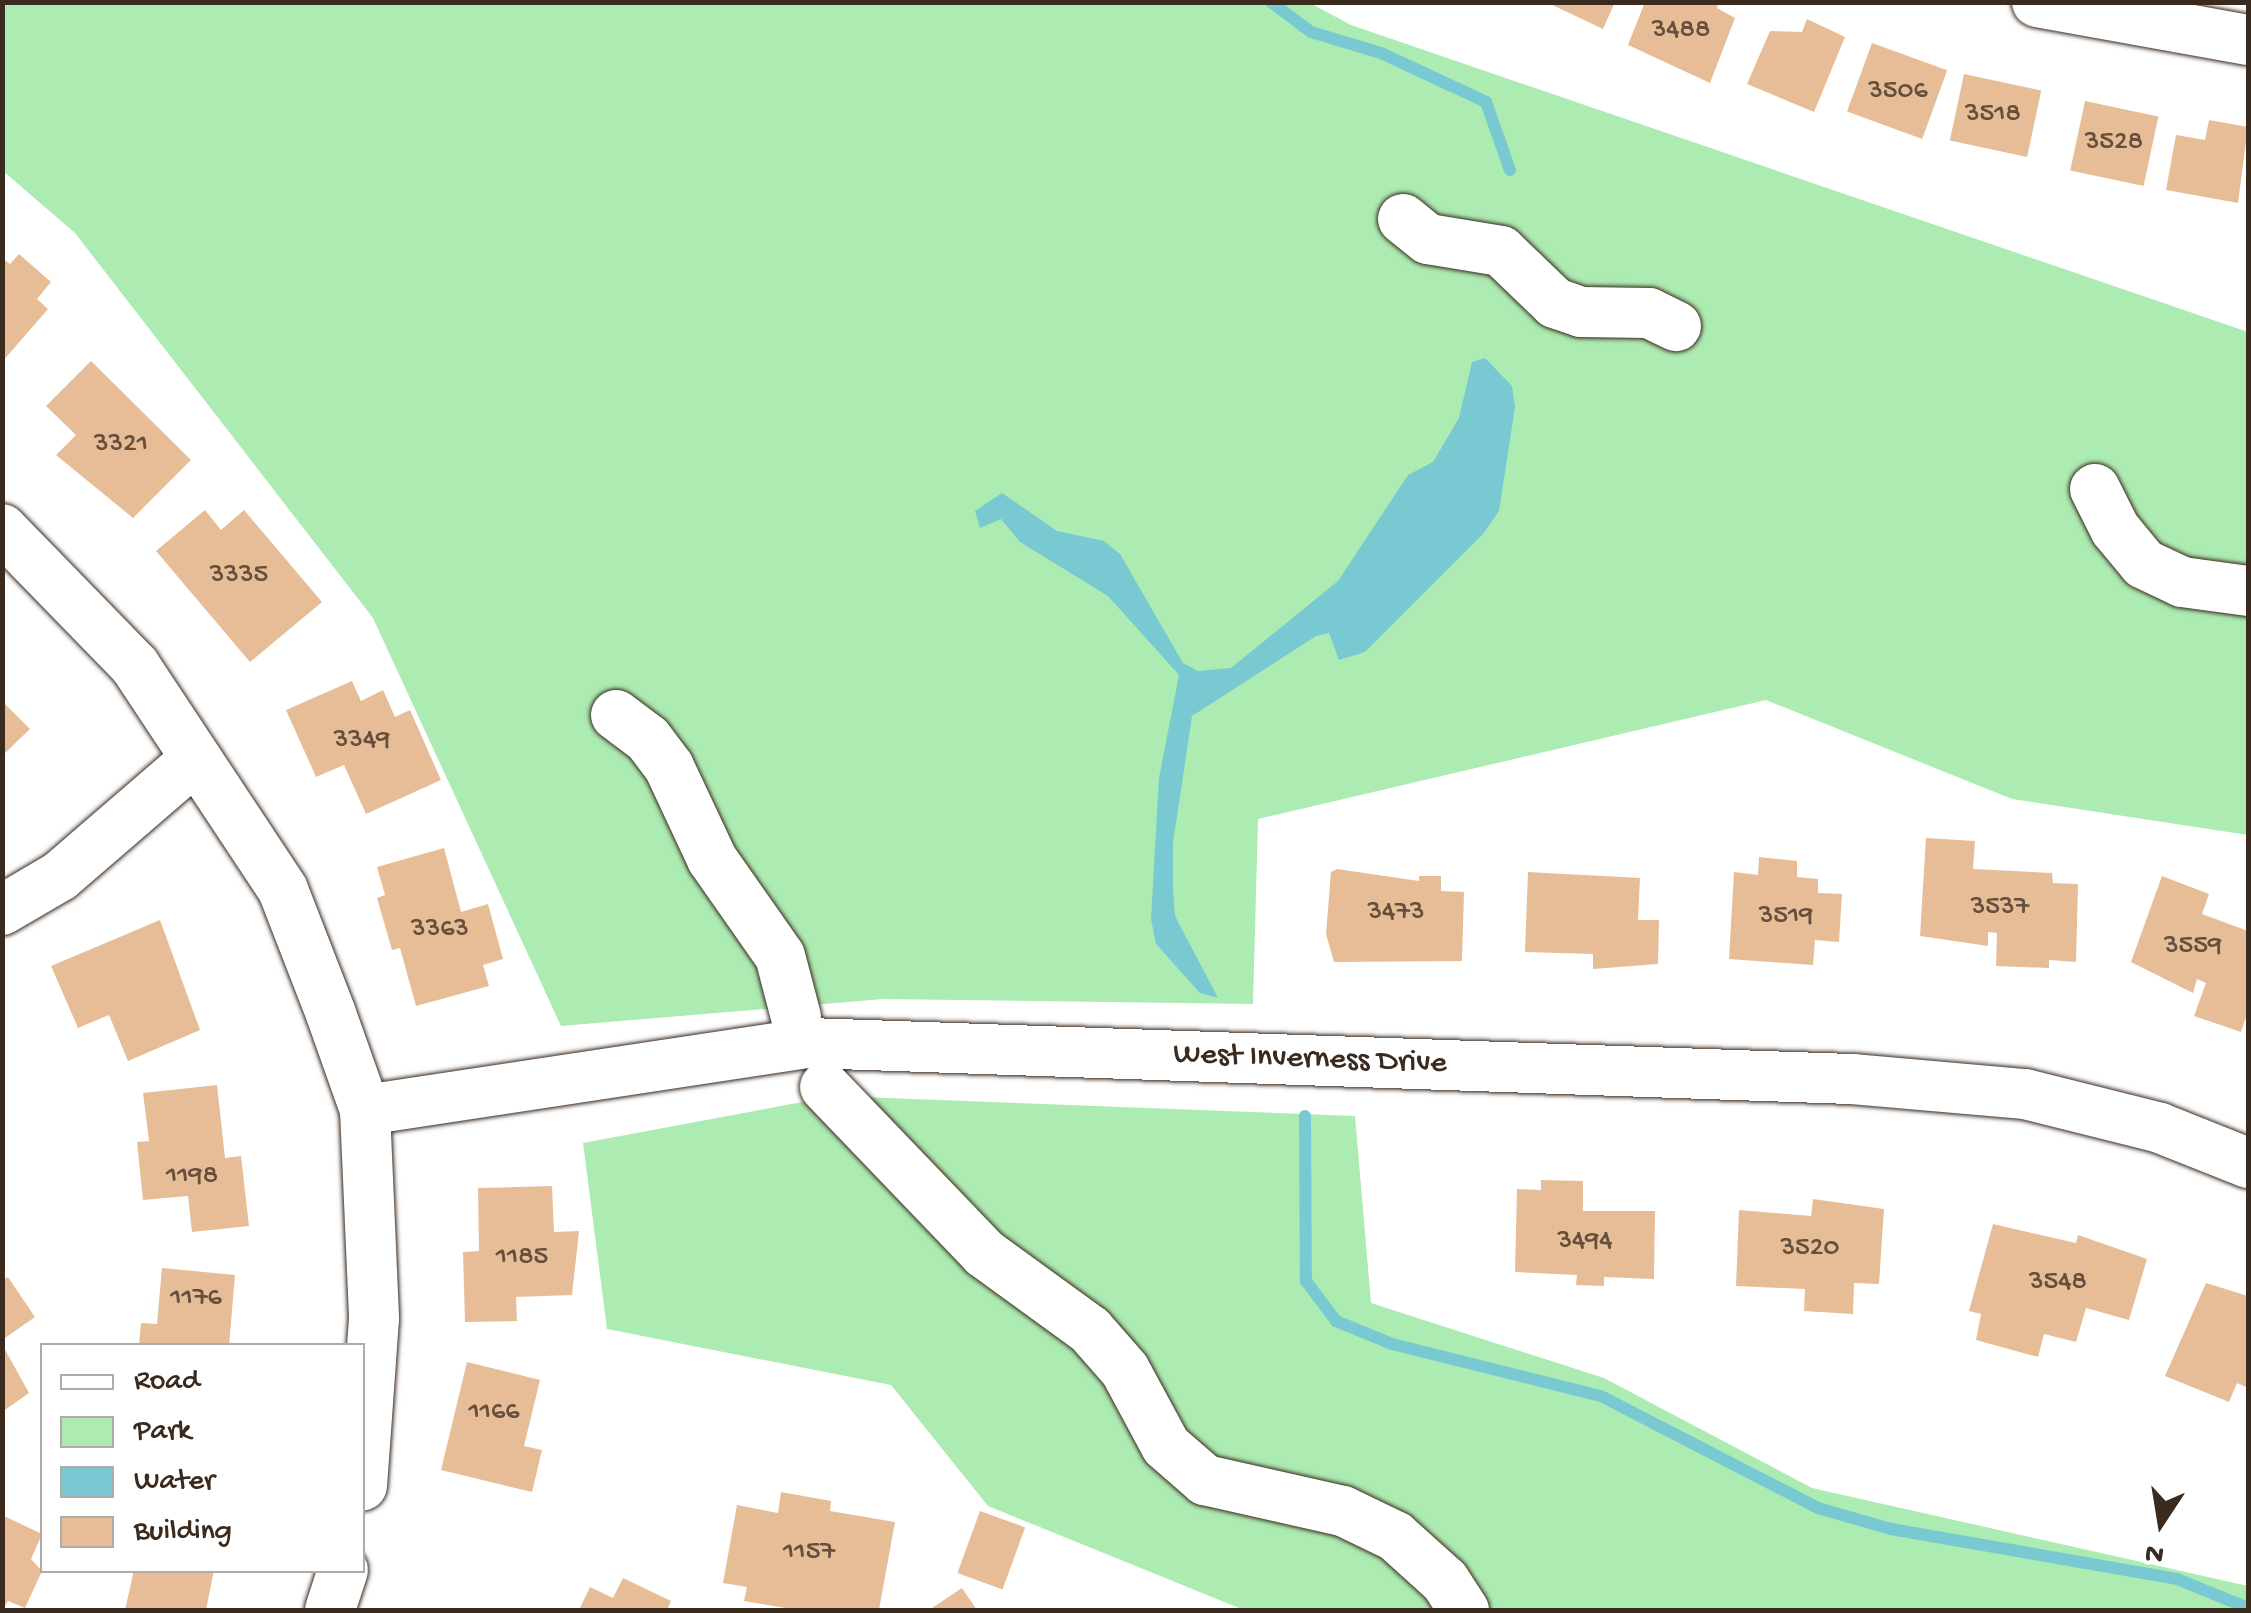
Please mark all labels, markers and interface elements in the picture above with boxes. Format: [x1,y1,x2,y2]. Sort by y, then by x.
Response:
house number: 3488 [1652,14,1710,48]
house number: 3506 [1868,75,1928,109]
house number: 3518 [1965,98,2021,132]
house number: 3528 [2085,126,2143,160]
house number: 3321 [94,428,148,462]
house number: 3335 [210,559,268,593]
house number: 3349 [334,724,390,758]
house number: 3537 [1971,891,2029,925]
house number: 3473 [1368,896,1424,930]
house number: 3519 [1759,900,1813,934]
house number: 3363 [411,913,469,947]
house number: 3559 [2164,930,2222,964]
street label: West Inverness Drive [1173,1036,1447,1084]
house number: 1198 [166,1160,218,1194]
house number: 3494 [1557,1225,1613,1259]
house number: 3520 [1781,1232,1839,1266]
house number: 1185 [496,1241,548,1275]
house number: 3548 [2029,1266,2087,1300]
house number: 1176 [170,1282,222,1316]
legend [40,1343,365,1573]
text: Road [134,1365,200,1400]
house number: 1166 [469,1396,519,1430]
text: Park [134,1415,191,1450]
text: Water [134,1465,215,1500]
north arrow [2111,1473,2211,1573]
text: Building [134,1515,232,1550]
text: N [2142,1535,2167,1571]
house number: 1157 [783,1536,835,1570]

